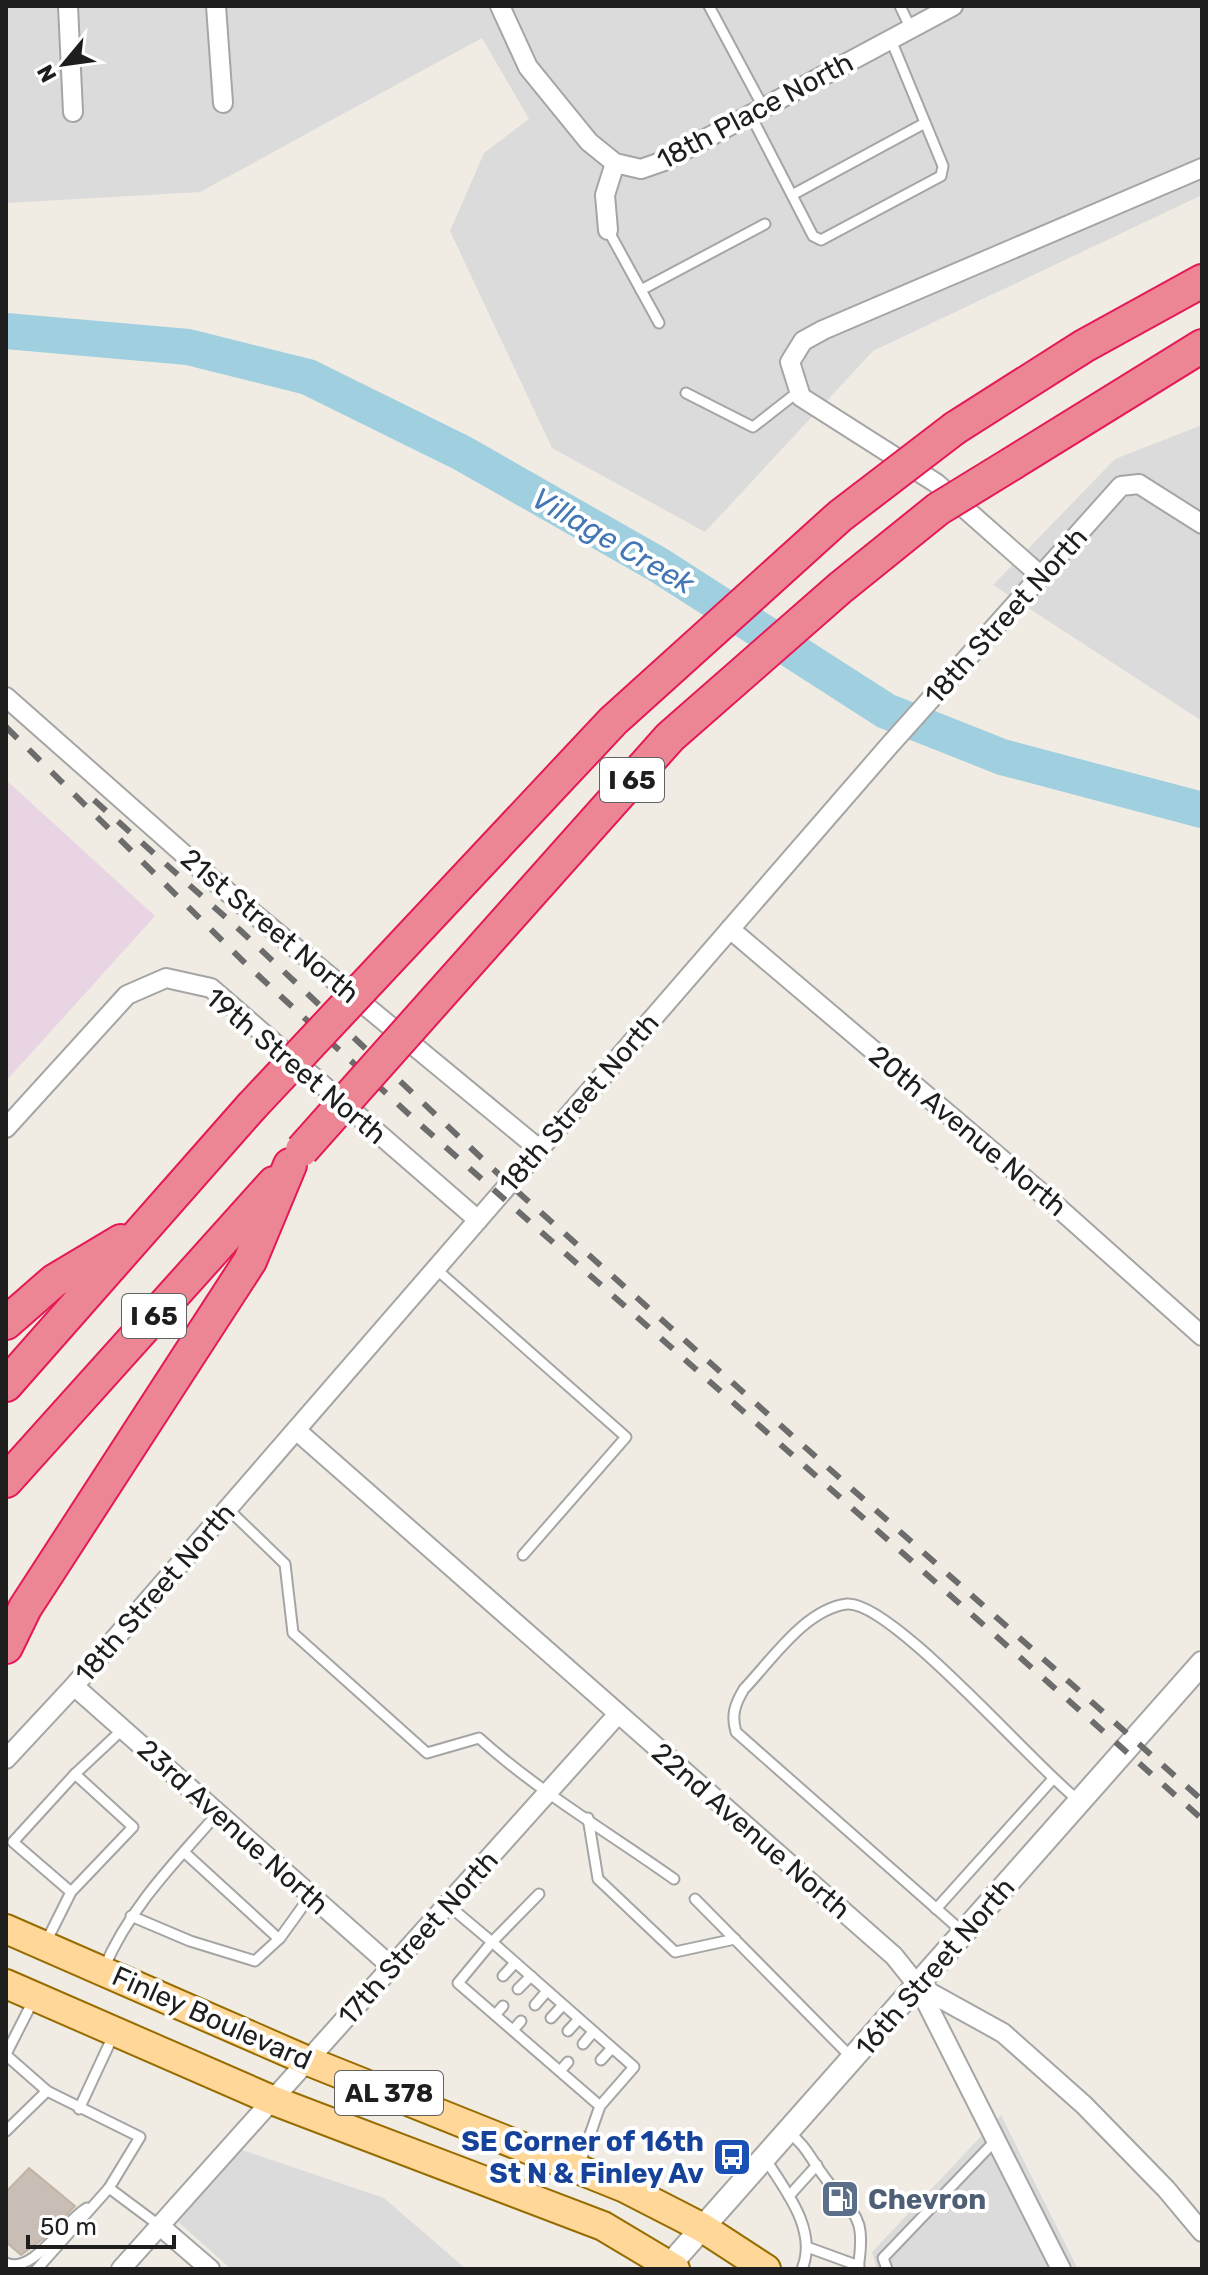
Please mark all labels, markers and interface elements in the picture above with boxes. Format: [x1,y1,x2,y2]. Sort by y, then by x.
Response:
north arrow [24,24,104,104]
street label: 18th Place North [651,45,859,177]
text: N [31,60,63,87]
water label: Village Creek [525,480,701,602]
street label: 18th Street North [918,521,1094,711]
road number: I 65 [600,758,664,802]
street label: 21st Street North [174,842,366,1010]
street label: 19th Street North [199,981,393,1151]
street label: 18th Street North [492,1007,666,1199]
street label: 20th Avenue North [863,1039,1073,1223]
road number: I 65 [122,1294,186,1338]
street label: 18th Street North [68,1497,242,1689]
street label: 23rd Avenue North [131,1733,335,1921]
street label: 22nd Avenue North [645,1736,857,1926]
street label: 17th Street North [331,1844,505,2032]
street label: 16th Street North [849,1871,1021,2063]
street label: Finley Boulevard [107,1959,317,2077]
road number: AL 378 [335,2071,443,2115]
place label: SE Corner of 16th St N & Finley Av [461,2125,704,2190]
bus stop icon: SE Corner of 16th St N & Finley Av [711,2136,753,2178]
fuel station icon: Chevron [819,2178,861,2220]
place label: Chevron [868,2183,986,2216]
scale bar [28,2199,174,2249]
text: 50 m [40,2213,97,2241]

